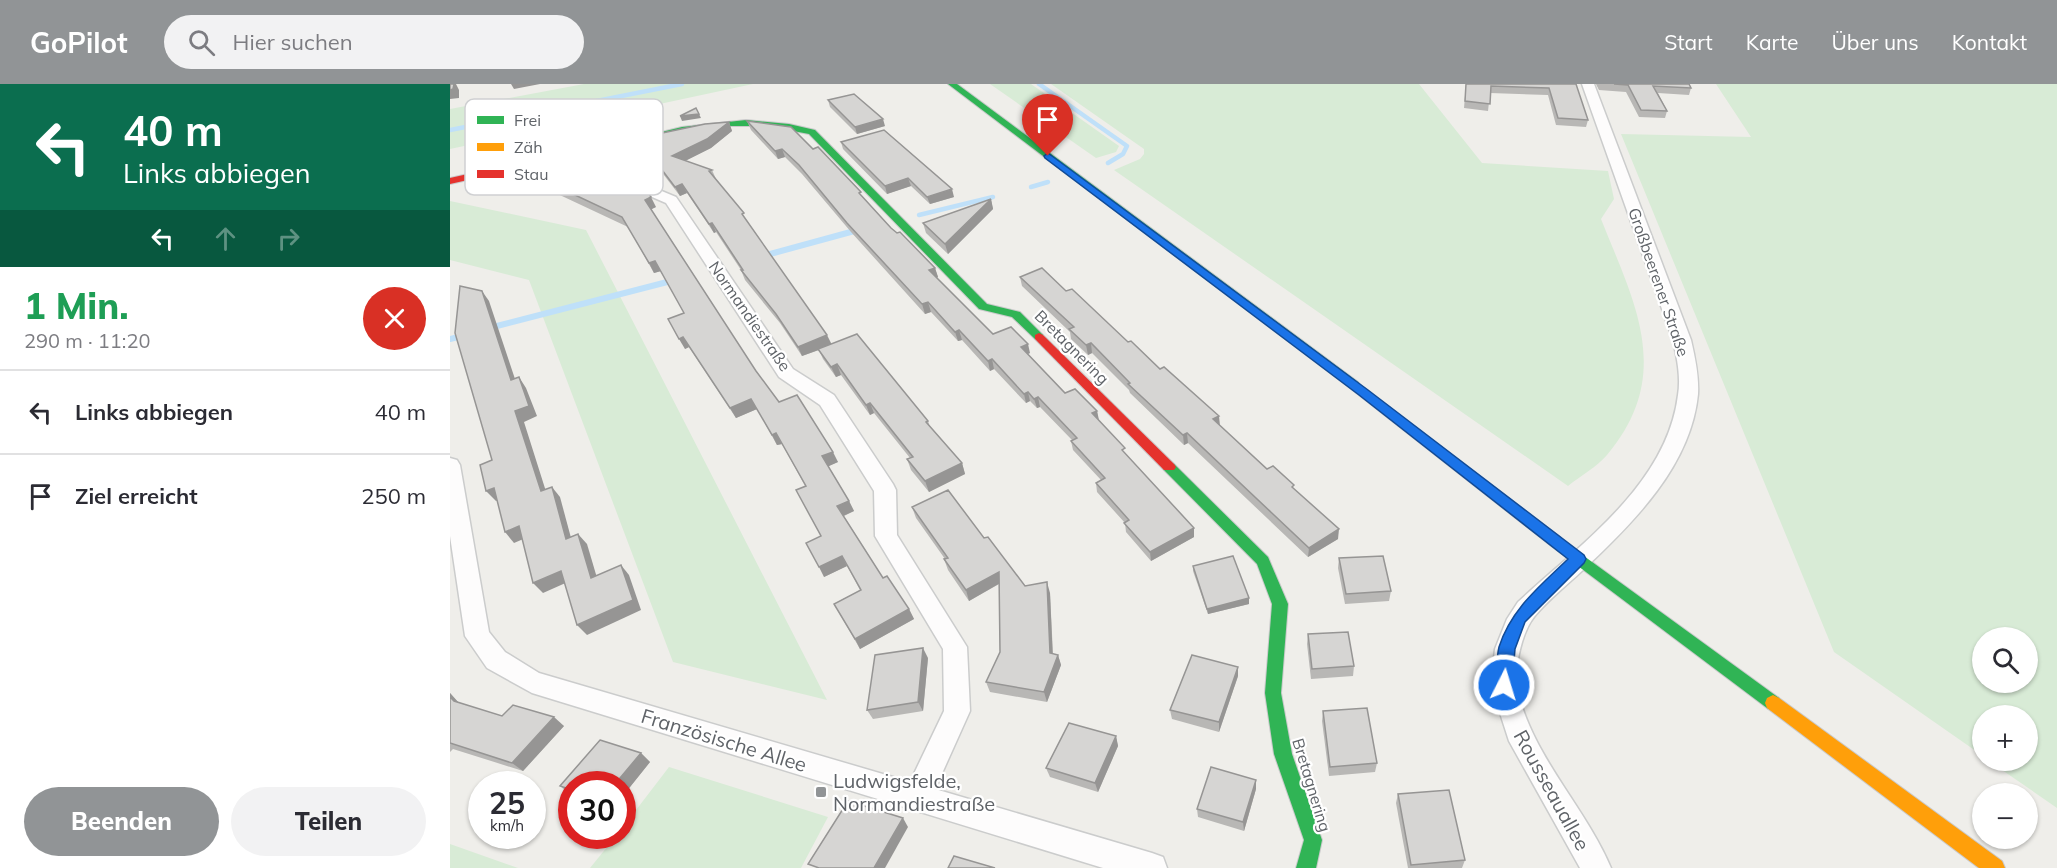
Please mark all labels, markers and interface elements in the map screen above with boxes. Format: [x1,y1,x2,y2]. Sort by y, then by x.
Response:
search box [164,15,584,69]
text: GoPilot [30,25,128,60]
icon: search [185,26,218,59]
text: Hier suchen [233,28,353,56]
text: Start [1664,29,1713,55]
text: Karte [1746,29,1798,55]
text: Über uns [1831,29,1919,55]
text: Kontakt [1952,29,2027,55]
pin [1022,94,1073,156]
legend [465,99,663,195]
icon: arrive [1031,103,1064,136]
text: 40 m [123,104,223,157]
icon: left [24,108,102,186]
text: Frei [514,110,541,130]
text: Zäh [514,137,543,157]
text: Links abbiegen [123,156,311,190]
text: Stau [514,164,548,184]
street label: Großbeerener Straße [1624,205,1694,359]
icon: left [146,222,179,255]
icon: ahead [209,222,242,255]
icon: right [272,222,305,255]
street label: Normandiestraße [705,257,795,375]
text: 1 Min. [24,283,129,328]
button: close [363,287,426,350]
street label: Bretagnering [1031,306,1113,388]
text: 290 m · 11:20 [24,328,150,353]
icon: left [24,396,57,429]
text: Links abbiegen [75,398,233,426]
text: 40 m [375,398,426,426]
icon: arrive [24,480,57,513]
text: Ziel erreicht [75,482,198,510]
text: 250 m [361,482,426,510]
map controls [1972,627,2038,849]
button: search [1972,627,2038,693]
position arrow [1472,653,1536,717]
street label: Französische Allee [638,703,810,777]
button: + [1972,705,2038,771]
street label: Rousseauallee [1509,725,1595,855]
street label: Bretagnering [1288,736,1336,834]
place label: Ludwigsfelde, Normandiestraße [833,768,995,816]
speed limit sign: 30 [558,771,636,849]
button: − [1972,783,2038,849]
text: 25 [489,784,525,822]
marker: Ludwigsfelde, Normandiestraße [814,785,828,799]
button: Beenden [24,787,219,856]
button: Teilen [231,787,426,856]
text: km/h [490,816,524,835]

